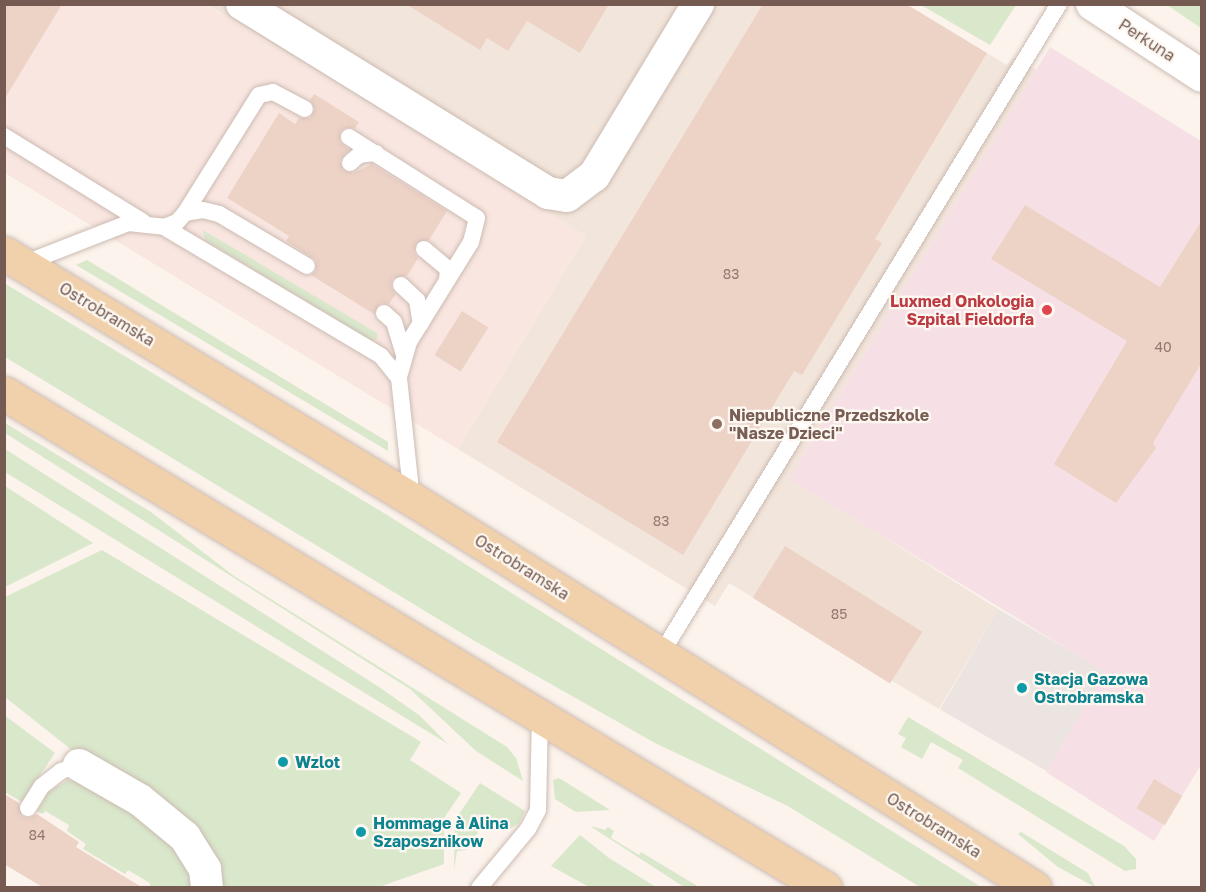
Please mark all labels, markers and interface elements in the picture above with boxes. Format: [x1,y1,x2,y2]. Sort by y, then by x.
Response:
street label: Perkuna [1115,15,1179,65]
house number: 83 [723,266,739,282]
street label: Ostrobramska [56,278,158,350]
place label: Luxmed Onkologia Szpital Fieldorfa [890,291,1034,329]
marker: Luxmed Onkologia Szpital Fieldorfa [1038,301,1056,319]
house number: 40 [1154,339,1172,355]
place label: Niepubliczne Przedszkole "Nasze Dzieci" [729,405,929,443]
marker: Niepubliczne Przedszkole "Nasze Dzieci" [710,417,724,431]
house number: 83 [653,513,669,529]
street label: Ostrobramska [471,530,573,604]
house number: 85 [831,606,847,622]
place label: Stacja Gazowa Ostrobramska [1034,669,1148,707]
marker: Stacja Gazowa Ostrobramska [1015,681,1029,695]
place label: Wzlot [295,752,340,772]
marker: Wzlot [276,755,290,769]
street label: Ostrobramska [883,788,985,862]
place label: Hommage à Alina Szaposznikow [373,813,508,851]
marker: Hommage à Alina Szaposznikow [354,825,368,839]
house number: 84 [28,827,46,843]

